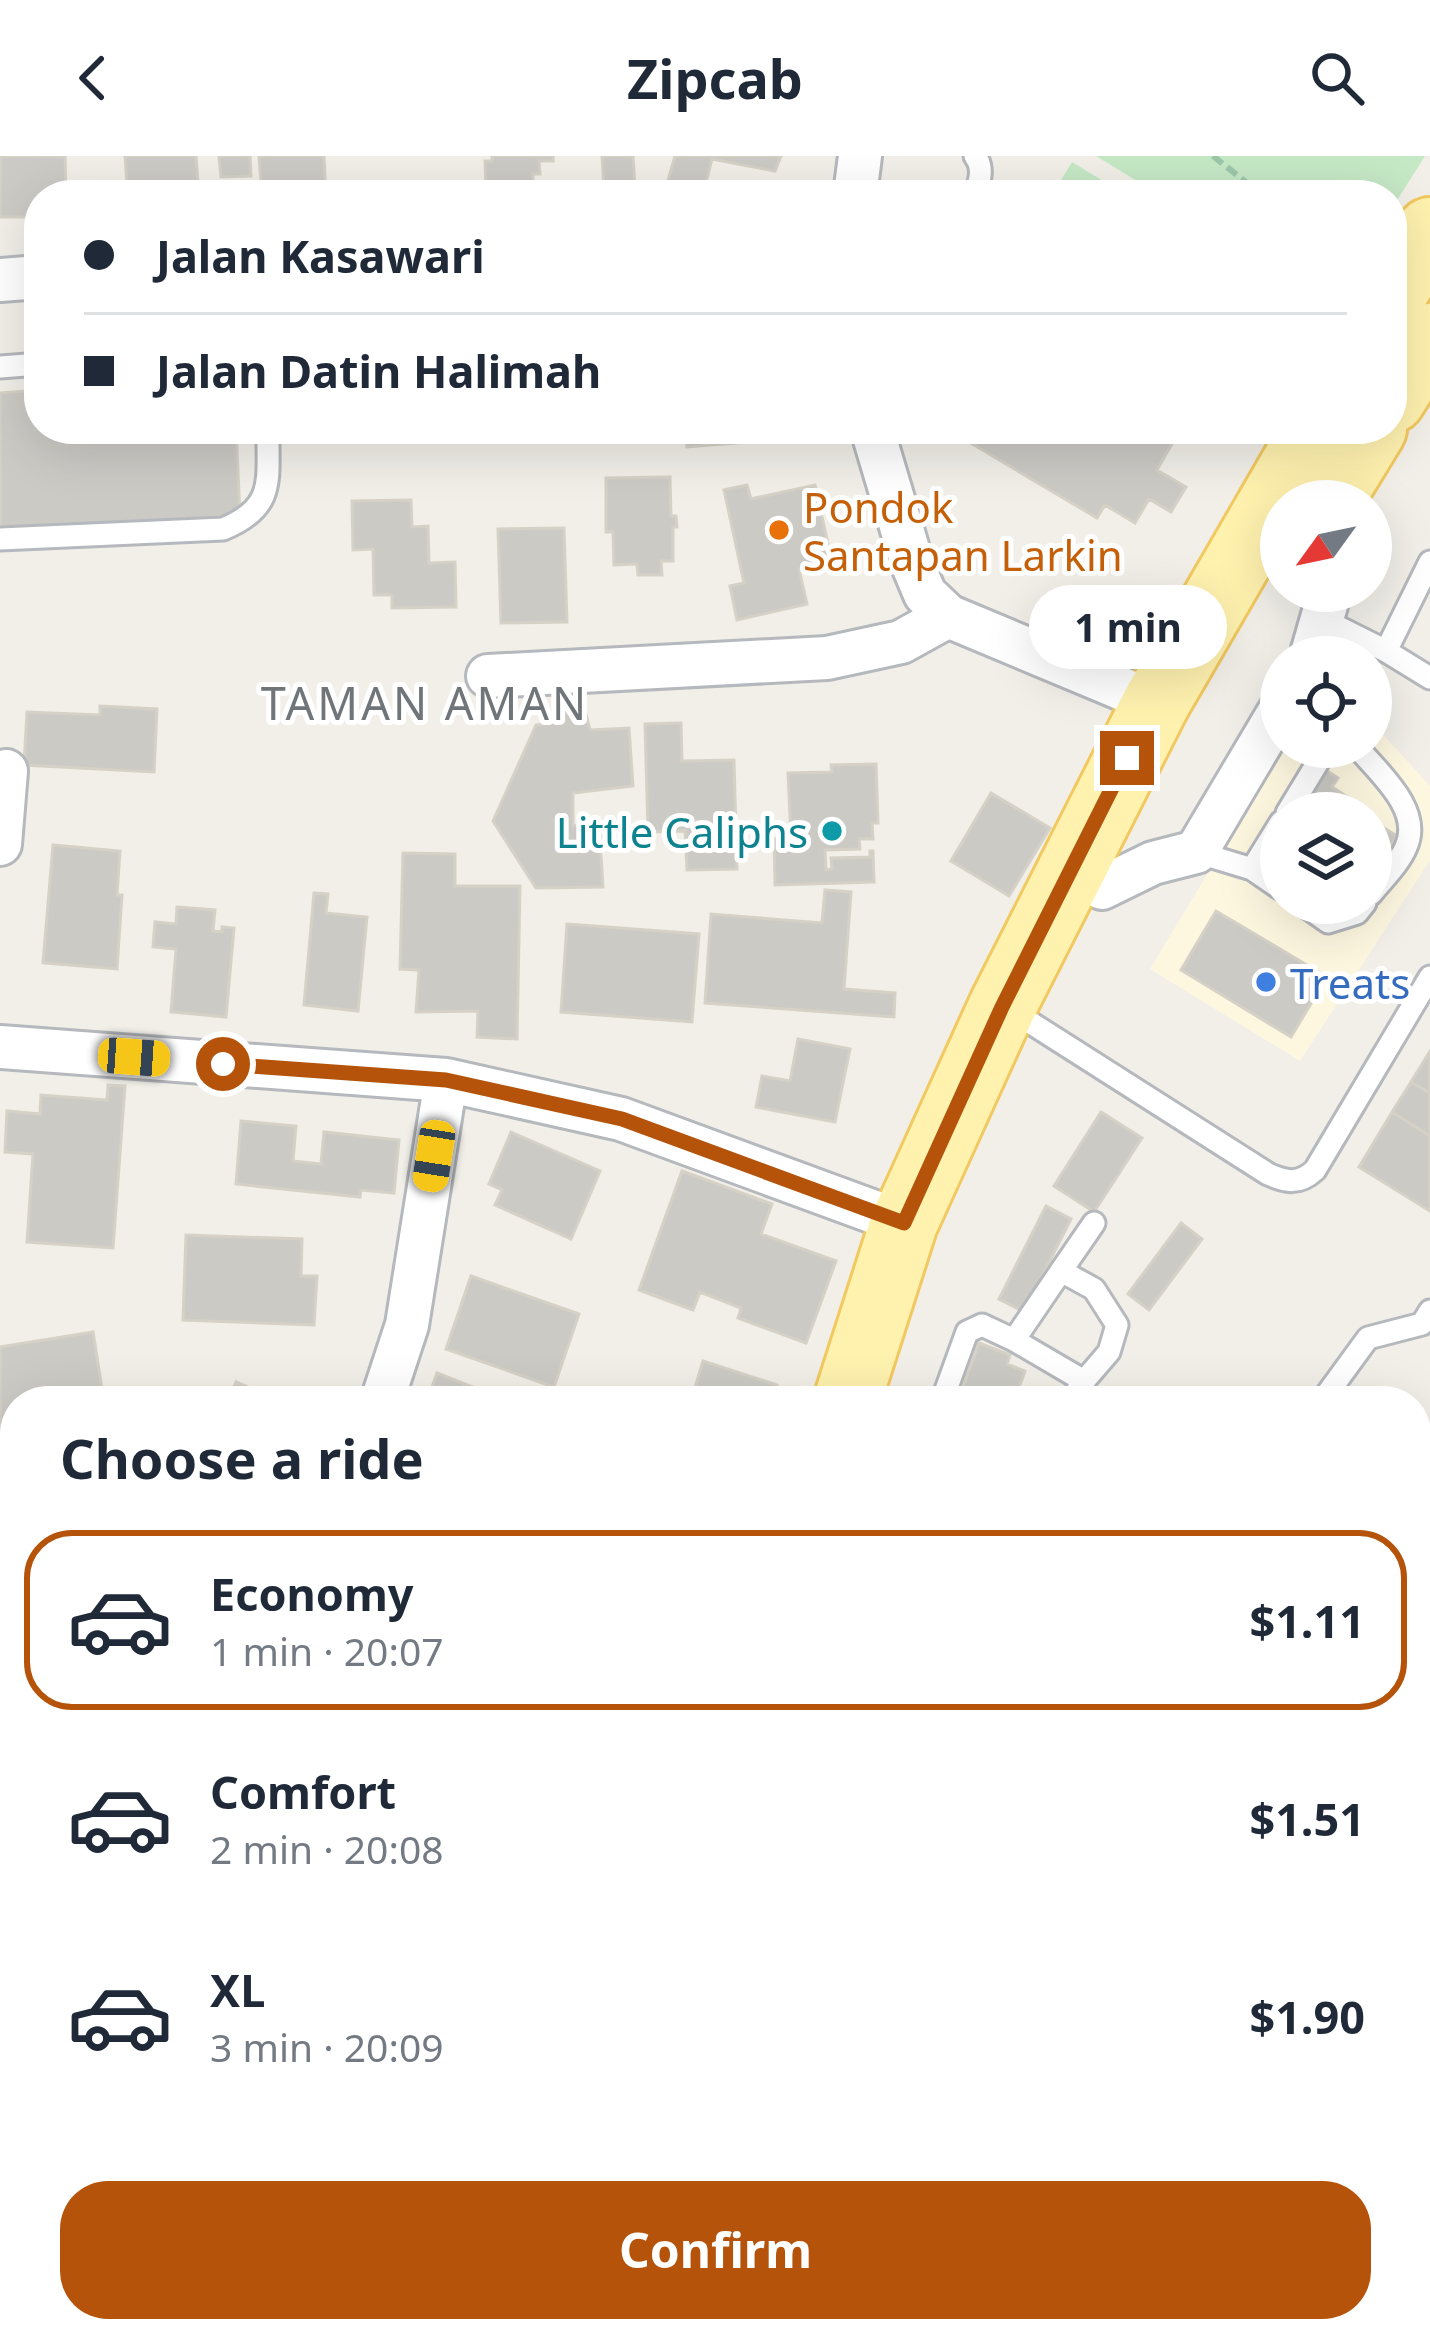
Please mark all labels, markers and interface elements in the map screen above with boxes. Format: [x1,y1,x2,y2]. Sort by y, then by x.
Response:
text: Zipcab [627,41,803,115]
icon: back [60,45,126,111]
icon: search [1304,45,1370,111]
text: Jalan Kasawari [156,225,485,286]
text: Jalan Datin Halimah [156,340,601,401]
place label: Pondok Santapan Larkin [803,478,1123,583]
north arrow [1260,480,1392,612]
map controls [1260,480,1392,924]
marker: Pondok Santapan Larkin [766,517,792,543]
callout: 1 min [1028,584,1226,668]
text: 1 min [1074,600,1182,653]
button: locate [1260,636,1392,768]
district label: TAMAN AMAN [261,672,589,733]
route end [1100,731,1154,785]
button: layers [1260,792,1392,924]
place label: Little Caliphs [556,803,808,860]
marker: Little Caliphs [819,818,845,844]
place label: Treats [1290,954,1410,1011]
marker: Treats [1253,969,1279,995]
car [97,1037,171,1077]
route start [196,1037,250,1091]
car [411,1118,457,1194]
text: Choose a ride [60,1421,424,1495]
text: Economy [210,1563,414,1624]
icon: car [66,1566,174,1674]
text: $1.11 [1249,1590,1365,1651]
text: 1 min · 20:07 [210,1624,444,1677]
text: Comfort [210,1761,396,1822]
icon: car [66,1764,174,1872]
text: $1.51 [1249,1788,1365,1849]
text: 2 min · 20:08 [210,1822,444,1875]
text: XL [210,1959,265,2020]
icon: car [66,1962,174,2070]
text: $1.90 [1249,1986,1365,2047]
text: 3 min · 20:09 [210,2020,444,2073]
button: Confirm [60,2181,1371,2319]

